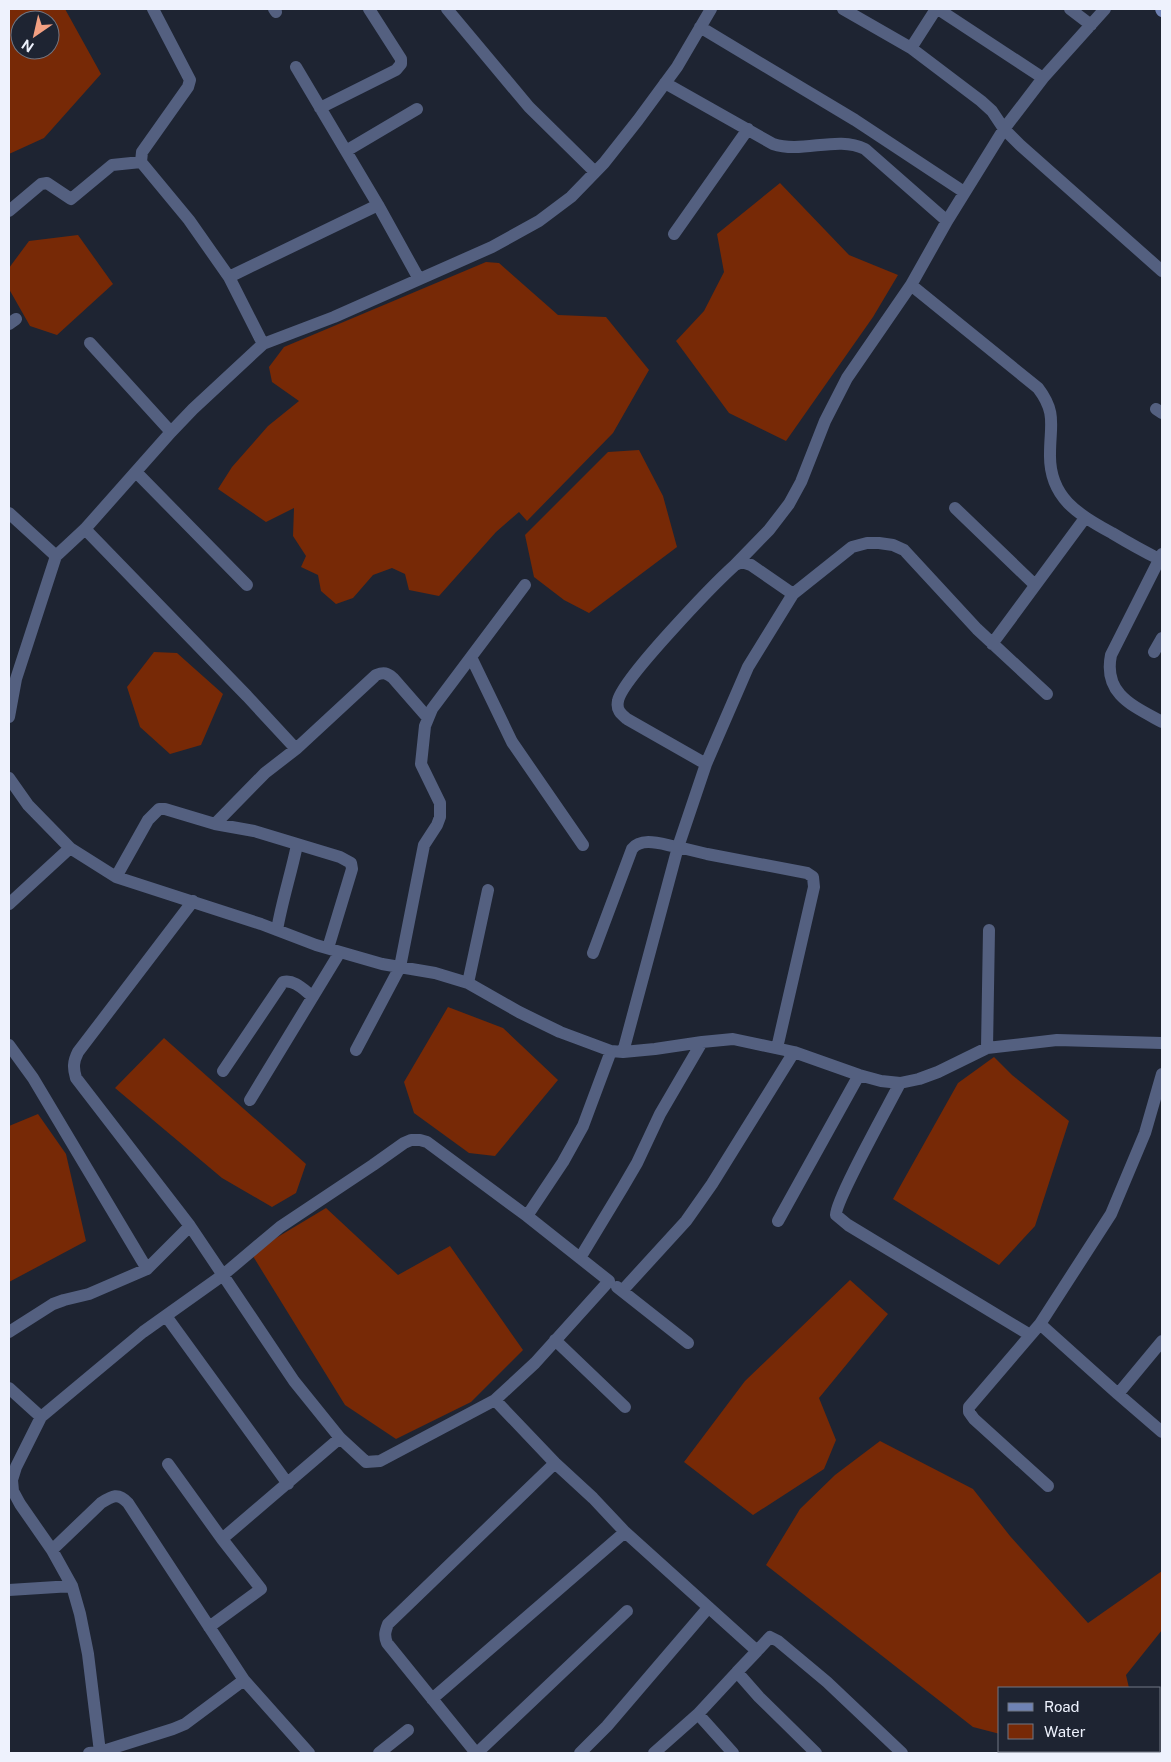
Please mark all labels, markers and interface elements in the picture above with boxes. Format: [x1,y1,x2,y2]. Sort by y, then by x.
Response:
north arrow [10,10,60,60]
text: N [19,36,37,55]
legend [998,1687,1161,1752]
text: Road [1044,1698,1080,1715]
text: Water [1044,1723,1086,1740]

